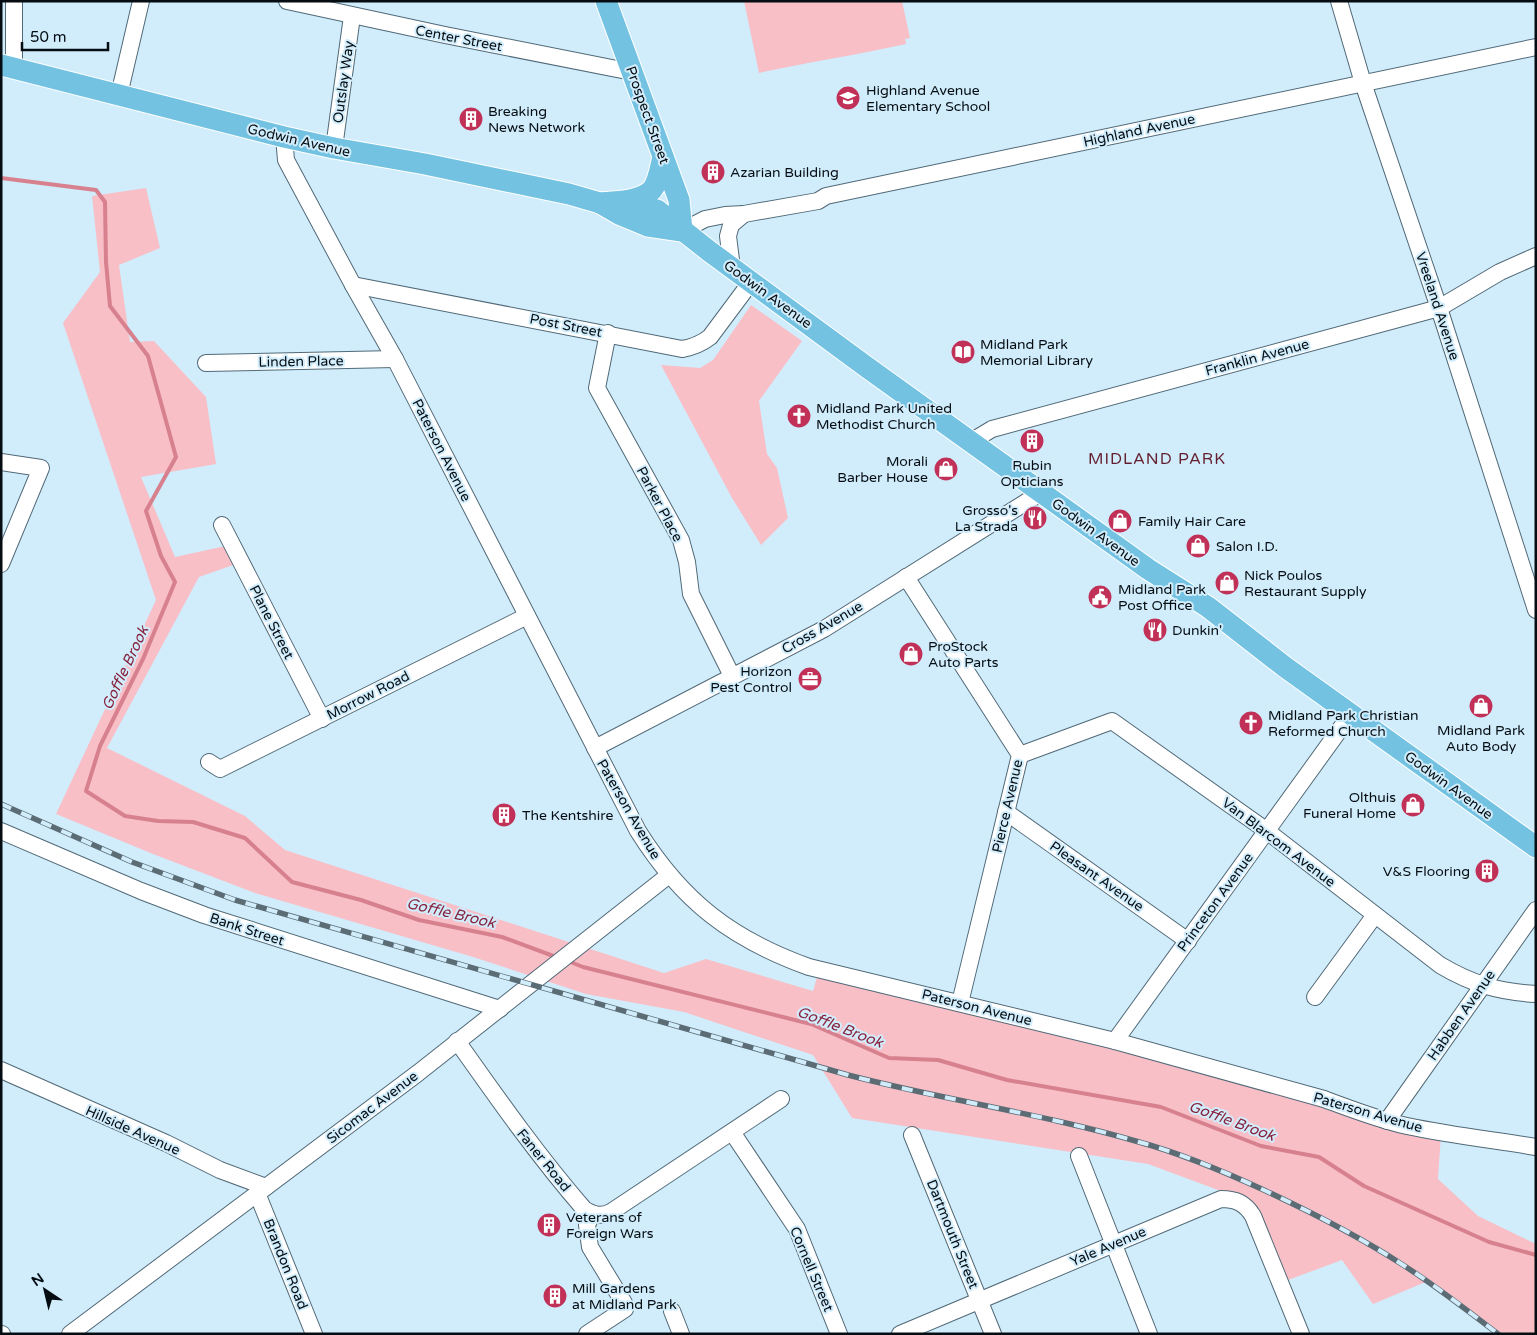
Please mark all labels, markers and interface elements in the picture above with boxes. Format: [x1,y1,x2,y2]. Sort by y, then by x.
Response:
scale bar [22,20,109,52]
street label: Center Street [414,22,504,55]
text: 50 m [30,28,67,46]
street label: Outslay Way [329,39,358,124]
street label: Prospect Street [622,64,673,167]
place label: Highland Avenue Elementary School [866,82,990,115]
school or university icon: Highland Avenue Elementary School [835,85,861,111]
place label: Breaking News Network [488,103,585,136]
building icon: Breaking News Network [458,106,484,132]
street label: Highland Avenue [1082,110,1197,151]
street label: Godwin Avenue [246,120,352,161]
building icon: Azarian Building [700,159,726,185]
place label: Azarian Building [730,164,839,181]
street label: Vreeland Avenue [1412,250,1463,362]
street label: Godwin Avenue [720,257,815,332]
street label: Post Street [528,310,604,341]
street label: Franklin Avenue [1203,335,1311,380]
place label: Midland Park Memorial Library [980,336,1093,369]
library icon: Midland Park Memorial Library [950,339,976,365]
street label: Linden Place [258,352,344,371]
street label: Paterson Avenue [408,396,475,504]
place label: Midland Park United Methodist Church [816,400,952,433]
church icon: Midland Park United Methodist Church [786,403,812,429]
building icon: Rubin Opticians [1019,428,1045,454]
district label: MIDLAND PARK [1088,449,1226,469]
place label: Morali Barber House [837,453,928,486]
shop icon: Morali Barber House [933,456,959,482]
place label: Rubin Opticians [1001,457,1064,490]
street label: Parker Place [633,464,687,545]
street label: Godwin Avenue [1048,495,1143,570]
place label: Grosso's La Strada [955,502,1018,535]
restaurant icon: Grosso's La Strada [1022,505,1048,531]
shop icon: Family Hair Care [1107,508,1133,534]
place label: Family Hair Care [1138,513,1246,530]
shop icon: Salon I.D. [1185,533,1211,559]
place label: Salon I.D. [1216,538,1278,555]
place label: Nick Poulos Restaurant Supply [1244,567,1367,600]
shop icon: Nick Poulos Restaurant Supply [1214,570,1240,596]
place label: Midland Park Post Office [1118,581,1206,614]
street label: Plane Street [246,582,298,663]
public building icon: Midland Park Post Office [1087,584,1113,610]
street label: Cross Avenue [779,597,866,657]
restaurant icon: Dunkin' [1142,617,1168,643]
water label: Goffle Brook [98,622,153,713]
place label: Dunkin' [1172,622,1222,639]
place label: ProStock Auto Parts [928,638,999,671]
shop icon: ProStock Auto Parts [898,641,924,667]
place label: Horizon Pest Control [710,663,792,696]
office icon: Horizon Pest Control [797,666,823,692]
street label: Morrow Road [324,667,412,724]
shop icon: Midland Park Auto Body [1468,693,1494,719]
place label: Midland Park Christian Reformed Church [1268,707,1419,740]
church icon: Midland Park Christian Reformed Church [1238,710,1264,736]
place label: Midland Park Auto Body [1437,722,1525,755]
street label: Godwin Avenue [1401,748,1496,823]
street label: Paterson Avenue [593,756,664,862]
street label: Pierce Avenue [989,758,1026,854]
place label: Olthuis Funeral Home [1303,789,1396,822]
shop icon: Olthuis Funeral Home [1400,792,1426,818]
street label: Van Blarcom Avenue [1219,794,1339,891]
building icon: The Kentshire [491,802,517,828]
place label: The Kentshire [522,807,613,824]
street label: Pleasant Avenue [1047,838,1147,915]
street label: Princeton Avenue [1174,849,1257,955]
building icon: V&S Flooring [1474,858,1500,884]
place label: V&S Flooring [1383,863,1470,880]
water label: Goffle Brook [405,894,499,932]
street label: Bank Street [207,909,287,950]
street label: Habben Avenue [1424,967,1499,1064]
street label: Paterson Avenue [920,986,1034,1029]
water label: Goffle Brook [795,1002,887,1052]
street label: Sicomac Avenue [323,1068,421,1147]
street label: Paterson Avenue [1311,1089,1424,1136]
water label: Goffle Brook [1186,1097,1279,1146]
street label: Hillside Avenue [83,1102,183,1159]
street label: Faner Road [513,1125,574,1195]
street label: Dartmouth Street [923,1177,982,1292]
place label: Veterans of Foreign Wars [566,1209,654,1242]
building icon: Veterans of Foreign Wars [536,1212,562,1238]
street label: Brandon Road [260,1216,311,1312]
street label: Yale Avenue [1068,1223,1149,1270]
street label: Cornell Street [786,1224,837,1315]
north arrow [20,1265,70,1315]
text: N [28,1270,47,1290]
place label: Mill Gardens at Midland Park [572,1280,677,1313]
building icon: Mill Gardens at Midland Park [542,1283,568,1309]

